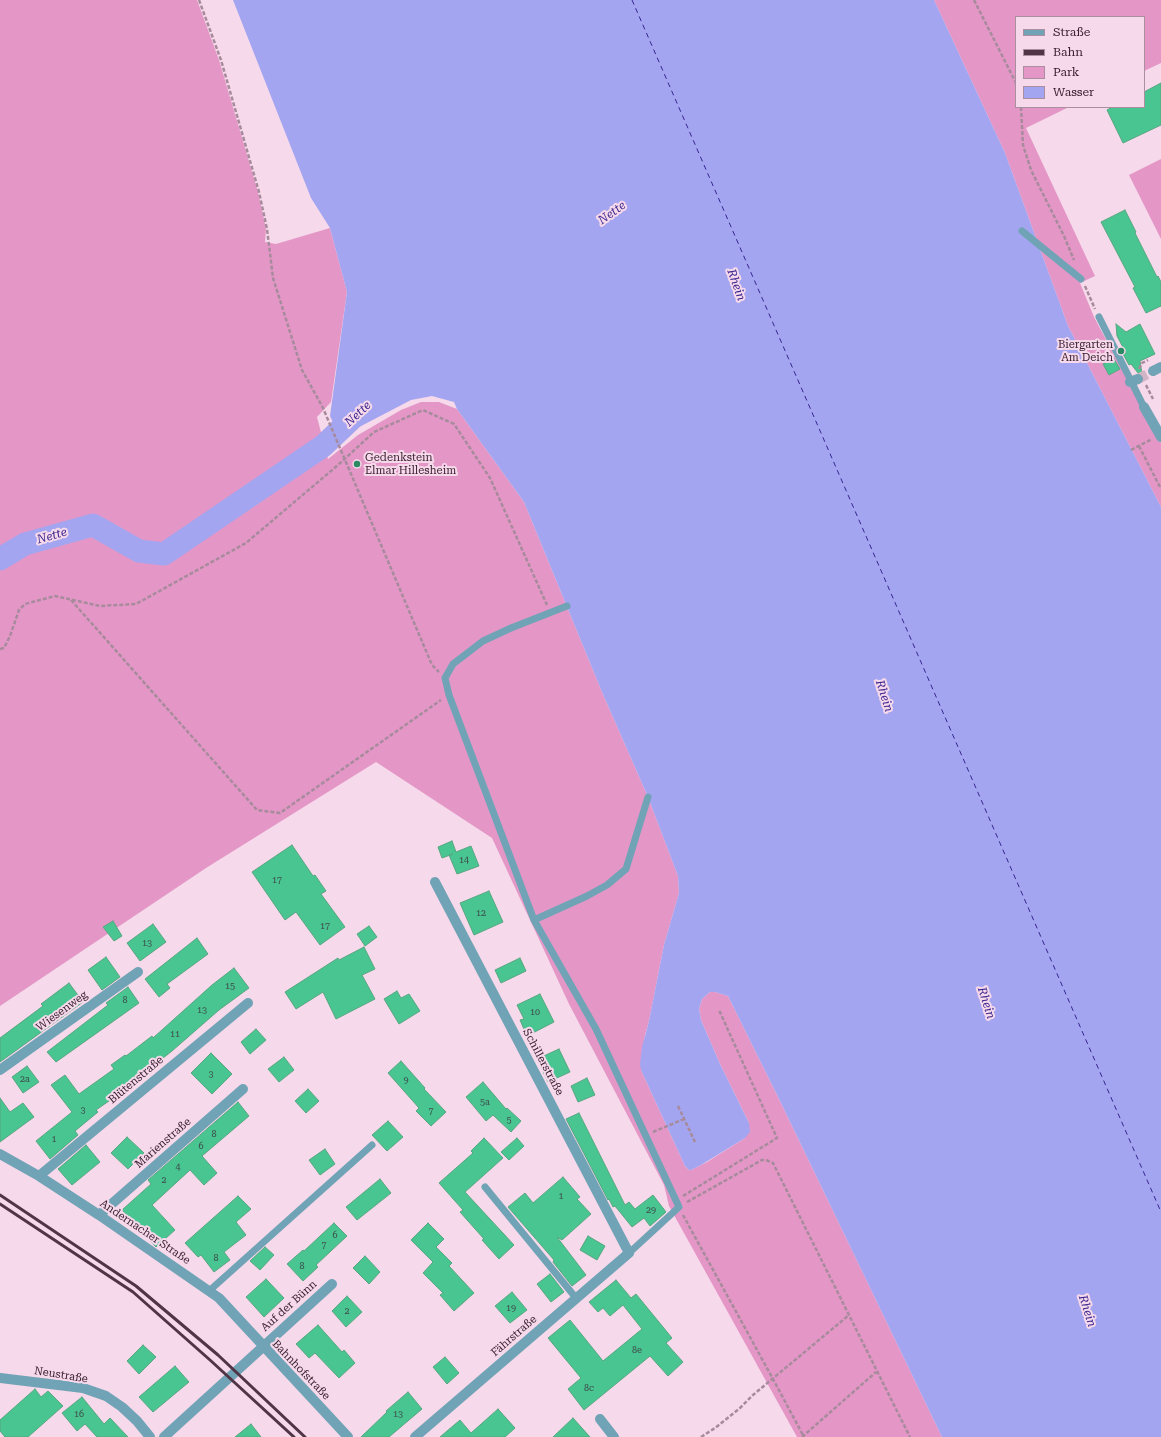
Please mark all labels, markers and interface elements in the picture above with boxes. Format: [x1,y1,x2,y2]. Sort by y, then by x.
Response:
legend [1015,16,1145,108]
text: Straße [1053,25,1090,39]
text: Bahn [1053,45,1083,59]
text: Park [1053,65,1079,79]
text: Wasser [1053,85,1094,99]
water label: Nette [595,198,629,228]
water label: Rhein [724,267,748,303]
place label: Biergarten Am Deich [1058,338,1113,364]
marker: Biergarten Am Deich [1116,346,1126,356]
water label: Nette [342,398,374,430]
place label: Gedenkstein Elmar Hillesheim [365,451,456,477]
marker: Gedenkstein Elmar Hillesheim [352,459,362,469]
water label: Nette [35,525,69,547]
water label: Rhein [872,678,896,714]
house number: 14 [459,855,469,865]
house number: 17 [272,875,282,885]
house number: 12 [476,908,486,918]
house number: 17 [320,921,330,931]
house number: 13 [142,938,152,948]
house number: 15 [225,981,235,991]
water label: Rhein [974,985,998,1021]
street label: Wiesenweg [34,988,90,1034]
house number: 8 [122,995,128,1005]
house number: 13 [197,1005,207,1015]
house number: 10 [530,1007,540,1017]
street label: Schillerstraße [520,1026,566,1098]
house number: 11 [170,1029,180,1039]
street label: Blütenstraße [106,1053,166,1107]
house number: 3 [208,1069,214,1079]
house number: 2a [20,1074,30,1084]
house number: 9 [403,1075,409,1085]
house number: 5a [480,1097,490,1107]
house number: 3 [80,1105,86,1115]
house number: 7 [428,1106,434,1116]
street label: Marienstraße [132,1115,194,1171]
house number: 5 [506,1115,512,1125]
house number: 8 [211,1129,217,1139]
house number: 1 [51,1134,57,1144]
house number: 6 [198,1141,204,1151]
house number: 4 [175,1162,181,1172]
house number: 2 [161,1175,167,1185]
house number: 1 [558,1191,564,1201]
street label: Andernacher Straße [97,1197,193,1267]
house number: 29 [646,1205,656,1215]
house number: 6 [332,1230,338,1240]
house number: 7 [321,1240,327,1250]
house number: 8 [213,1253,219,1263]
house number: 8 [299,1261,305,1271]
street label: Auf der Bünn [259,1278,319,1334]
water label: Rhein [1075,1293,1099,1329]
house number: 19 [506,1303,516,1313]
house number: 2 [344,1306,350,1316]
street label: Fährstraße [488,1313,540,1359]
street label: Bahnhofstraße [269,1337,333,1403]
house number: 8e [632,1345,642,1355]
street label: Neustraße [33,1364,89,1386]
house number: 8c [584,1383,594,1393]
house number: 16 [74,1409,84,1419]
house number: 13 [393,1409,403,1419]

